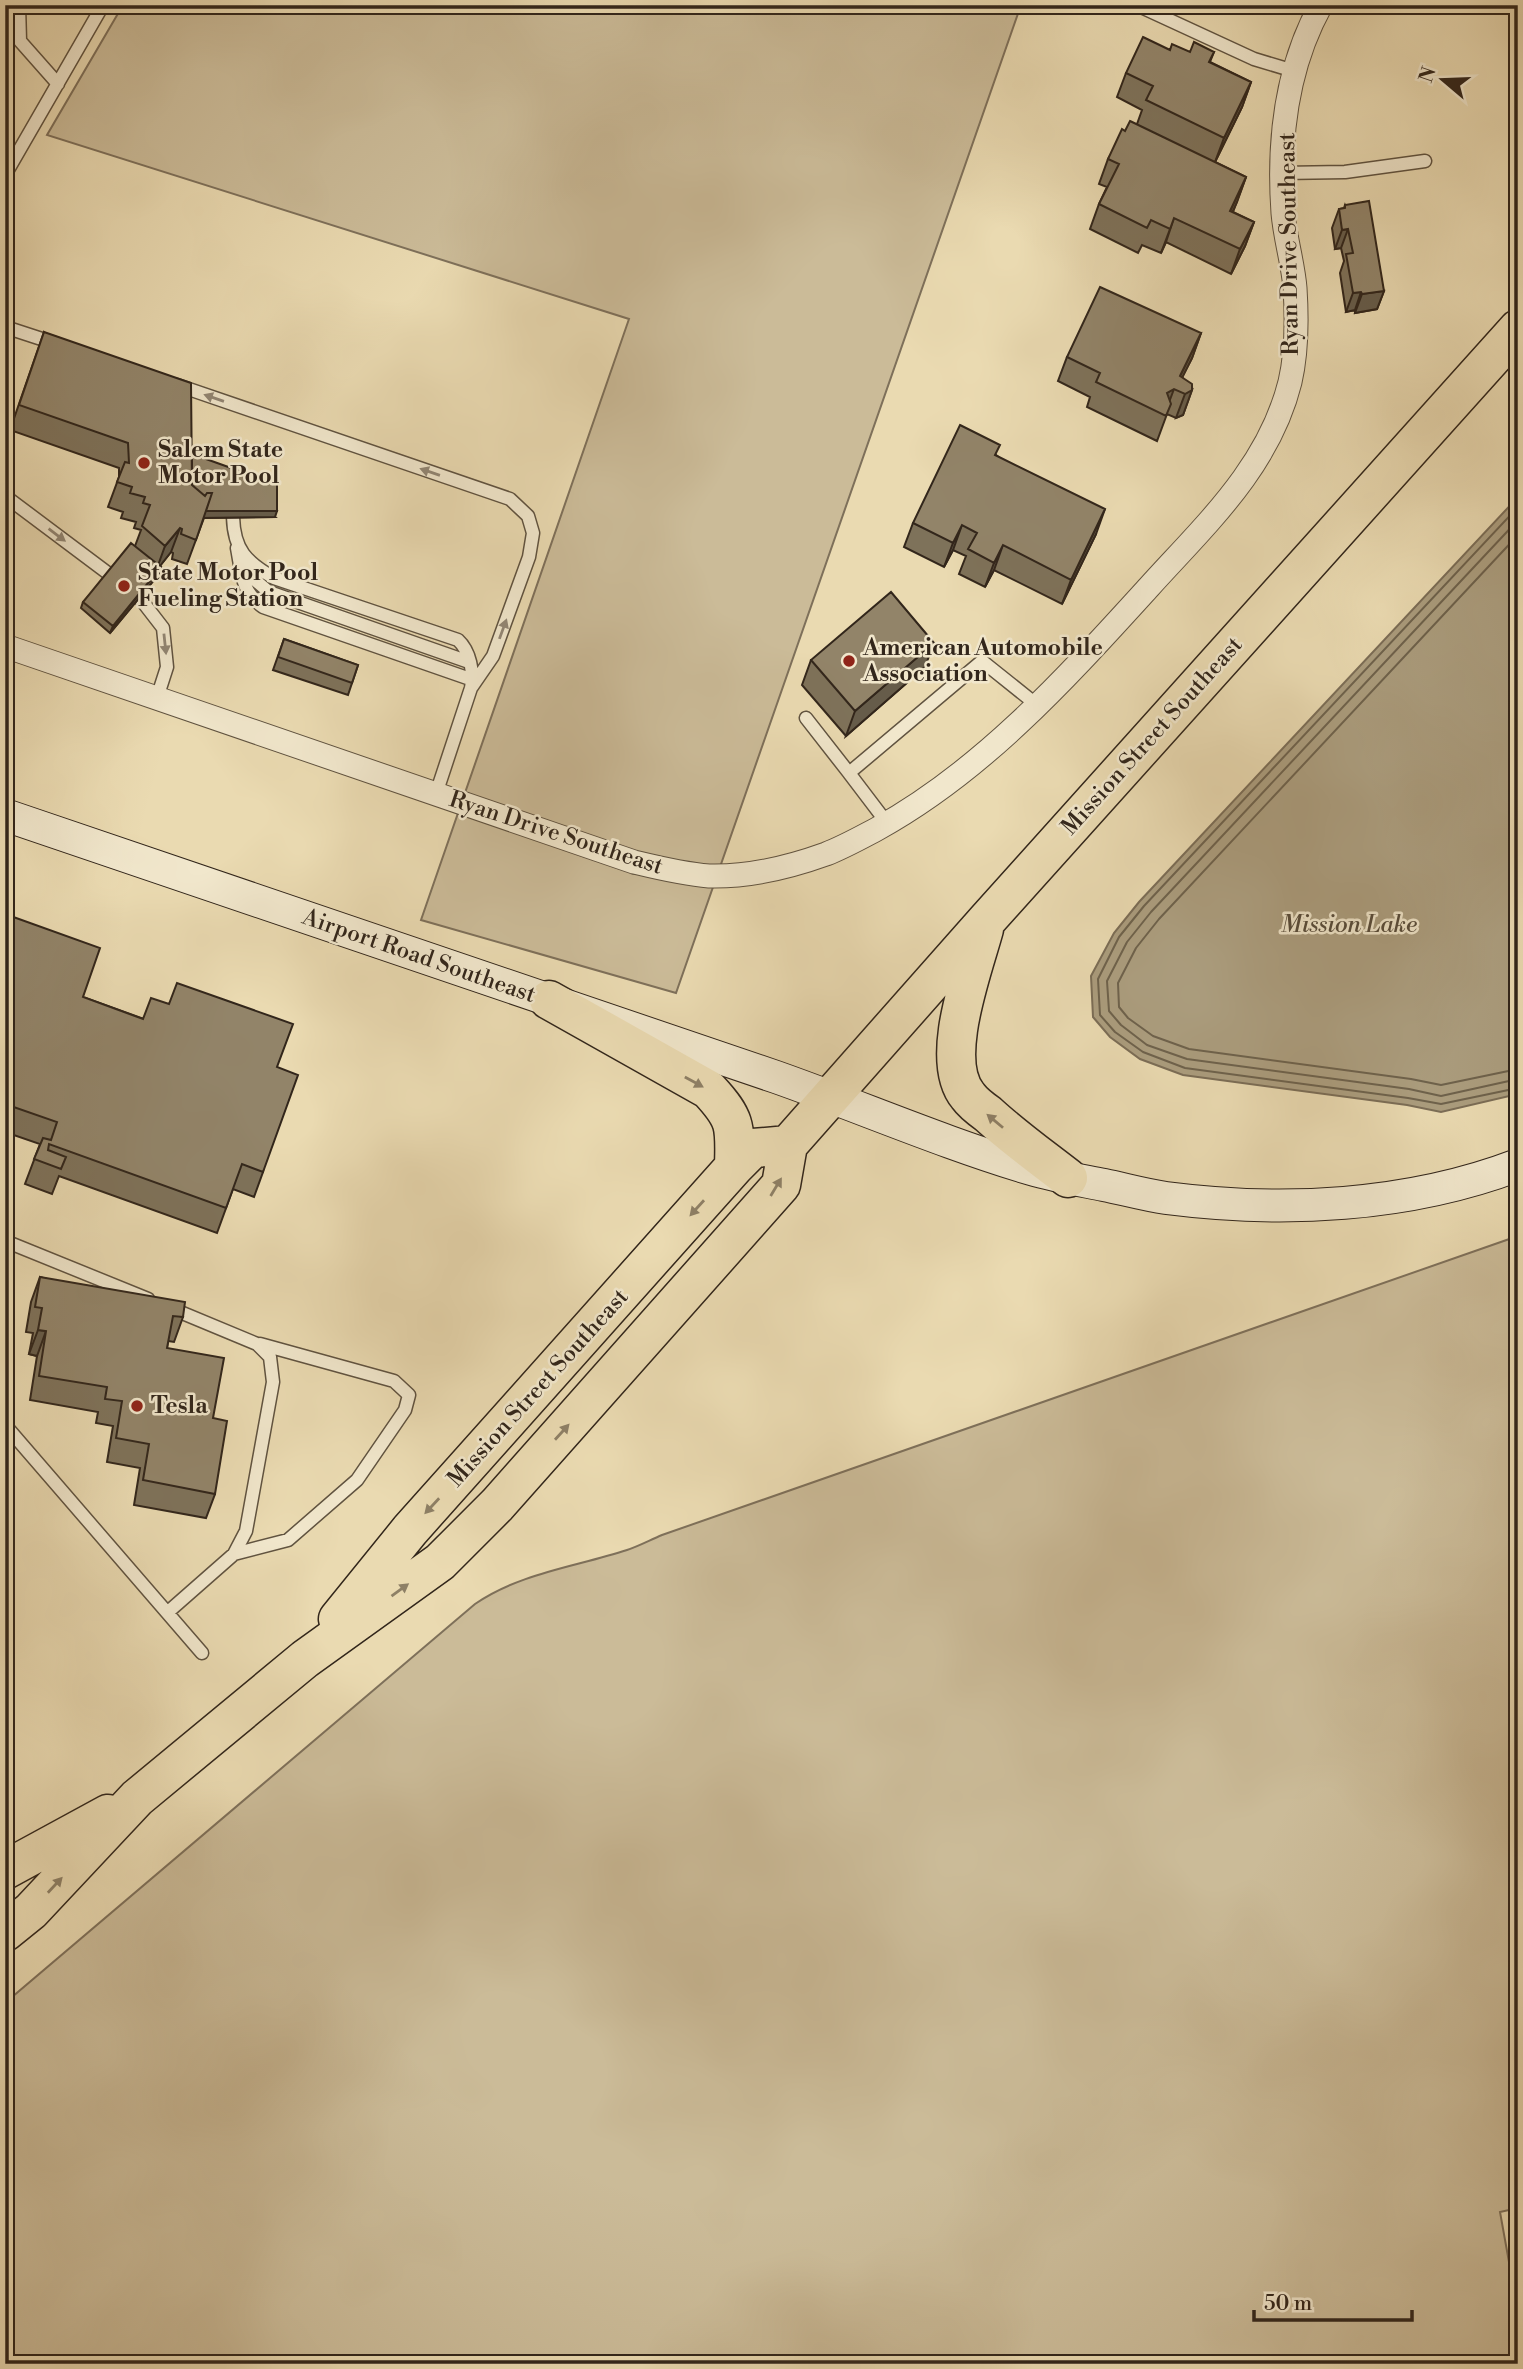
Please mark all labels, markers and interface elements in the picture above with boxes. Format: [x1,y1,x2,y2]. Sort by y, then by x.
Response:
north arrow [1408,46,1478,116]
text: N [1414,64,1442,86]
street label: Ryan Drive Southeast [1273,132,1305,356]
one-way arrow [204,392,225,403]
place label: Salem State Motor Pool [158,436,283,490]
marker: Salem State Motor Pool [136,455,152,471]
one-way arrow [419,466,440,477]
one-way arrow [48,527,66,542]
place label: State Motor Pool Fueling Station [138,559,318,613]
marker: State Motor Pool Fueling Station [116,578,132,594]
one-way arrow [498,618,509,639]
street label: Mission Street Southeast [1056,631,1248,841]
one-way arrow [160,633,171,655]
place label: American Automobile Association [862,634,1103,688]
marker: American Automobile Association [841,653,857,669]
street label: Ryan Drive Southeast [446,785,666,881]
street label: Airport Road Southeast [298,903,539,1009]
water label: Mission Lake [1281,910,1417,940]
one-way arrow [684,1076,703,1088]
one-way arrow [986,1113,1004,1129]
one-way arrow [769,1177,782,1197]
one-way arrow [690,1199,706,1216]
street label: Mission Street Southeast [442,1283,634,1493]
place label: Tesla [151,1392,208,1420]
marker: Tesla [129,1398,145,1414]
one-way arrow [554,1423,569,1440]
one-way arrow [425,1497,441,1514]
one-way arrow [391,1583,409,1597]
one-way arrow [46,1877,62,1894]
scale bar [1254,2278,1411,2322]
text: 50 m [1264,2291,1312,2317]

